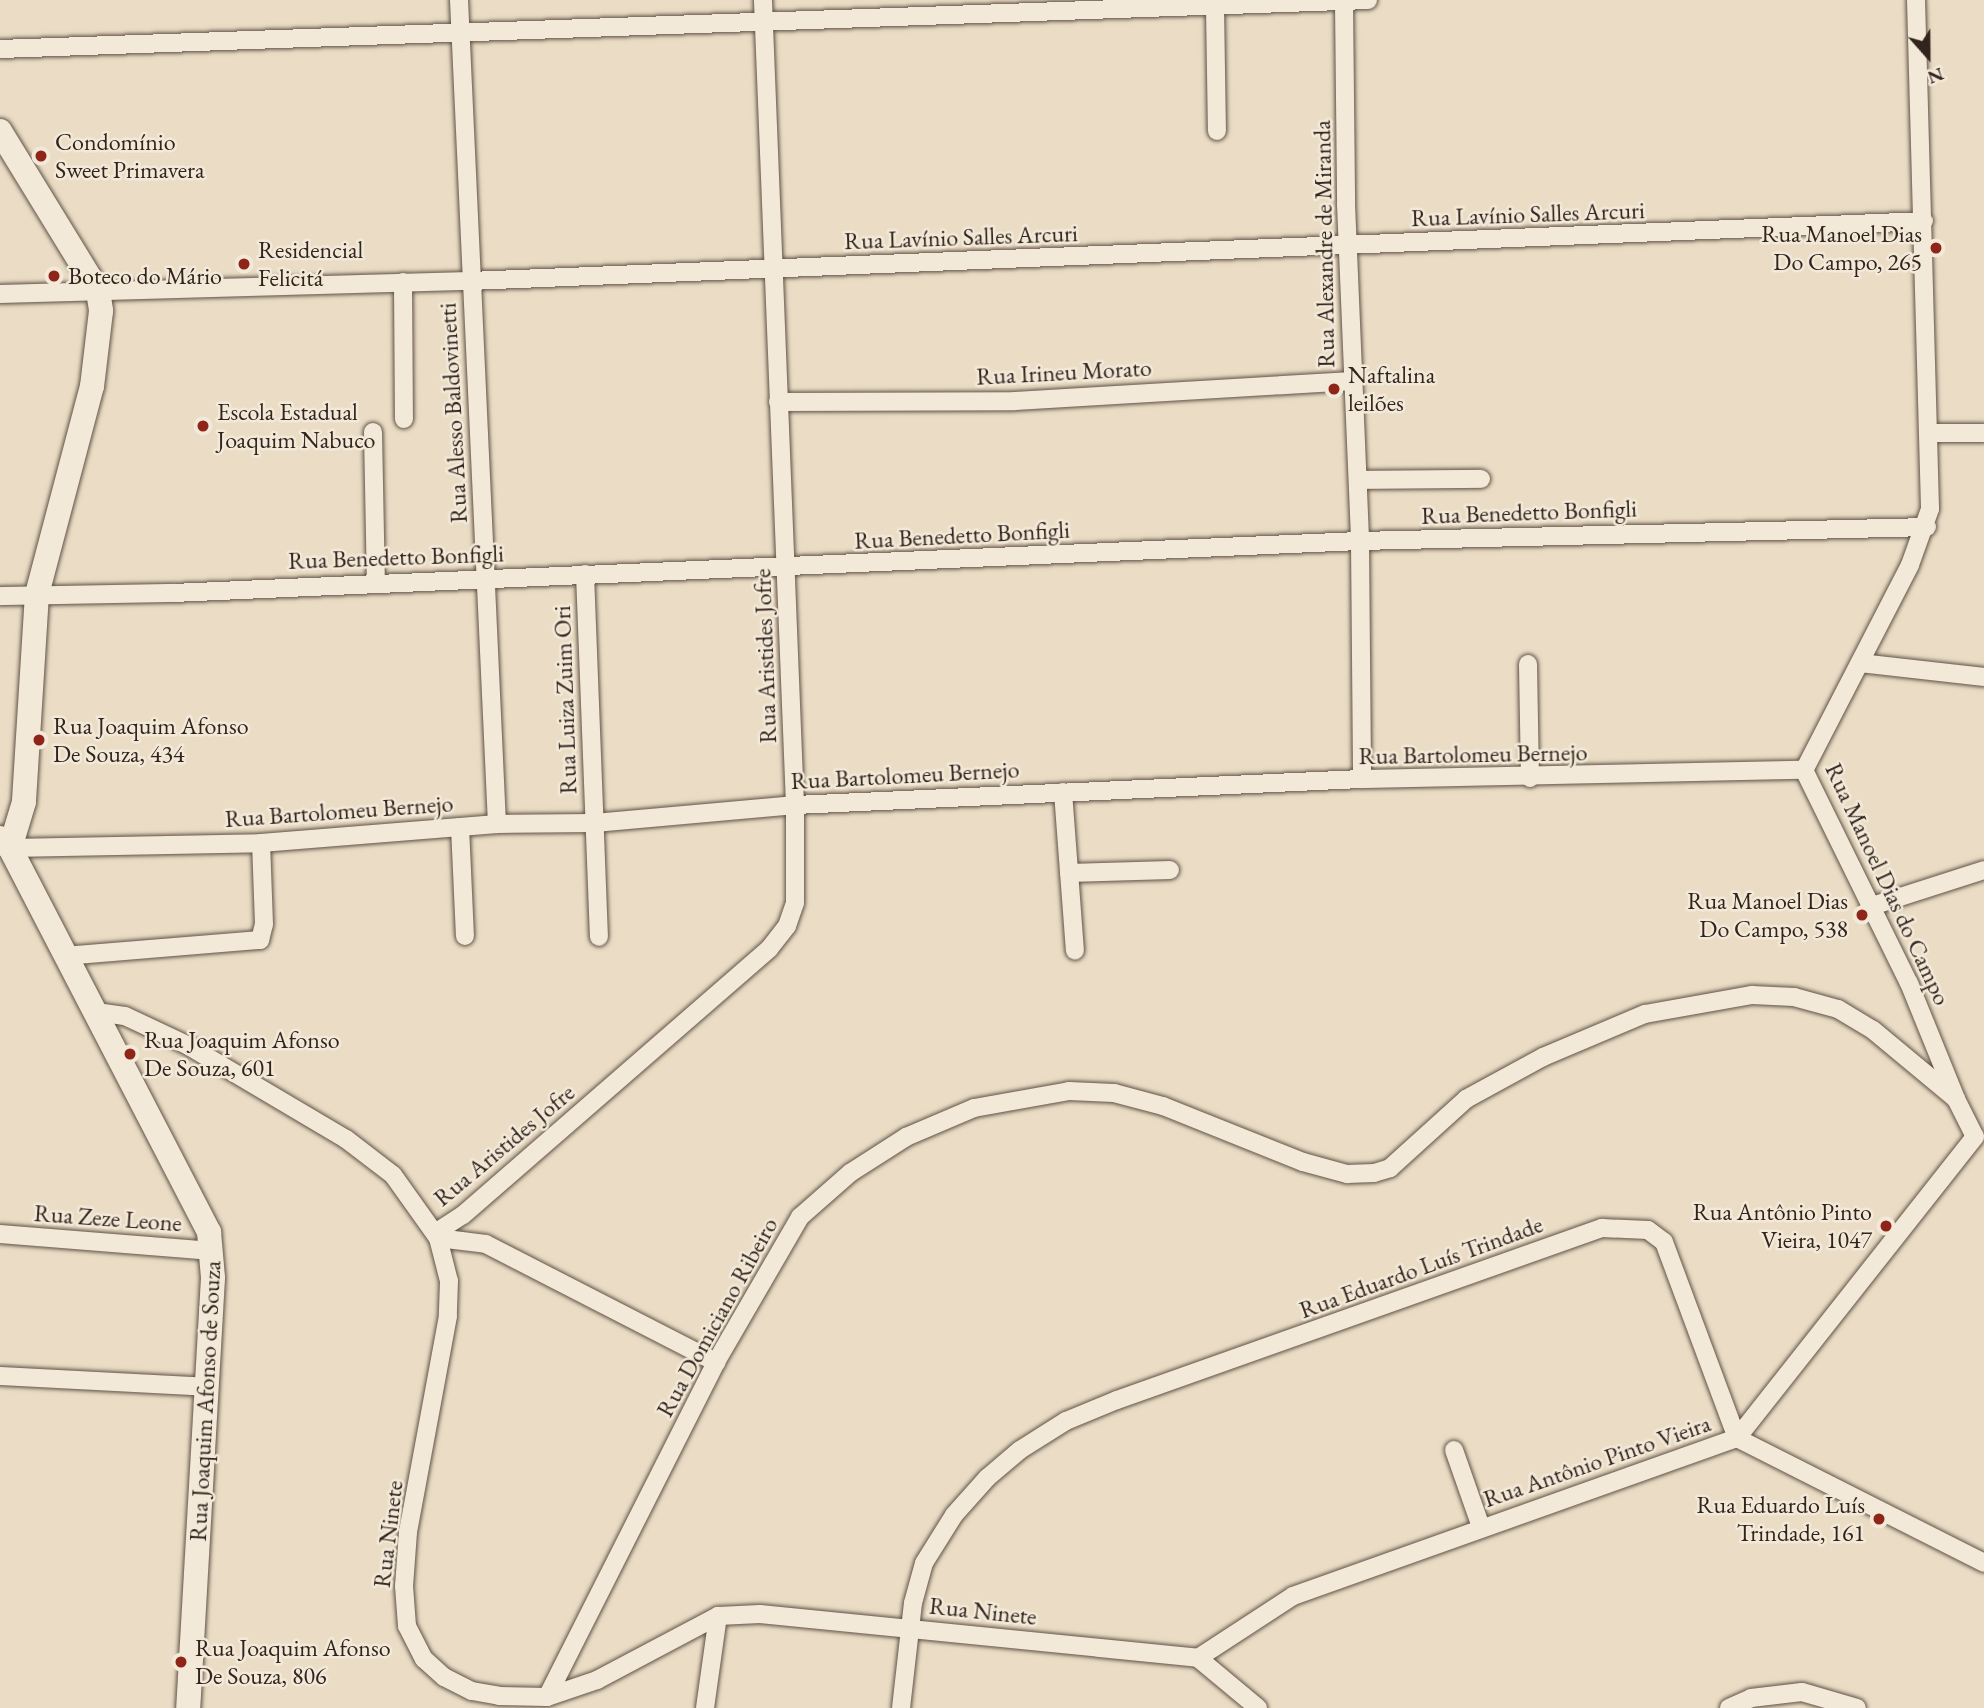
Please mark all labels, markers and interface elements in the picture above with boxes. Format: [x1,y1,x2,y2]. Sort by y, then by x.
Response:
north arrow [1893,21,1963,91]
text: N [1924,62,1947,90]
street label: Rua Alexandre de Miranda [1307,120,1341,368]
place label: Condomínio Sweet Primavera [55,128,205,184]
marker: Condomínio Sweet Primavera [33,148,49,164]
street label: Rua Lavínio Salles Arcuri [1411,196,1645,232]
street label: Rua Lavínio Salles Arcuri [844,219,1078,255]
place label: Rua Manoel Dias Do Campo, 265 [1761,220,1922,276]
place label: Residencial Felicitá [258,236,363,292]
marker: Rua Manoel Dias Do Campo, 265 [1928,240,1944,256]
marker: Residencial Felicitá [236,256,252,272]
place label: Boteco do Mário [68,262,222,290]
marker: Boteco do Mário [46,268,62,284]
street label: Rua Alesso Baldovinetti [433,302,473,524]
street label: Rua Irineu Morato [976,353,1152,391]
place label: Naftalina leilões [1348,361,1435,417]
marker: Naftalina leilões [1326,381,1342,397]
place label: Escola Estadual Joaquim Nabuco [217,398,375,454]
marker: Escola Estadual Joaquim Nabuco [195,418,211,434]
street label: Rua Benedetto Bonfigli [1421,494,1637,530]
street label: Rua Benedetto Bonfigli [854,515,1070,555]
street label: Rua Benedetto Bonfigli [288,539,504,575]
street label: Rua Aristides Jofre [748,568,782,744]
street label: Rua Luiza Zuim Ori [547,605,583,795]
place label: Rua Joaquim Afonso De Souza, 434 [53,712,249,768]
marker: Rua Joaquim Afonso De Souza, 434 [31,732,47,748]
street label: Rua Bartolomeu Bernejo [1358,738,1588,770]
street label: Rua Bartolomeu Bernejo [790,755,1020,795]
street label: Rua Manoel Dias do Campo [1819,758,1957,1010]
street label: Rua Bartolomeu Bernejo [224,789,454,833]
place label: Rua Manoel Dias Do Campo, 538 [1687,887,1848,943]
marker: Rua Manoel Dias Do Campo, 538 [1854,907,1870,923]
place label: Rua Joaquim Afonso De Souza, 601 [144,1026,340,1082]
marker: Rua Joaquim Afonso De Souza, 601 [122,1046,138,1062]
street label: Rua Aristides Jofre [428,1078,580,1212]
street label: Rua Zeze Leone [33,1198,183,1238]
place label: Rua Antônio Pinto Vieira, 1047 [1693,1198,1872,1254]
street label: Rua Eduardo Luís Trindade [1295,1210,1547,1324]
street label: Rua Domiciano Ribeiro [650,1212,784,1422]
marker: Rua Antônio Pinto Vieira, 1047 [1878,1218,1894,1234]
street label: Rua Joaquim Afonso de Souza [183,1260,227,1542]
street label: Rua Antônio Pinto Vieira [1480,1409,1714,1513]
street label: Rua Ninete [367,1479,409,1589]
place label: Rua Eduardo Luís Trindade, 161 [1696,1491,1865,1547]
marker: Rua Eduardo Luís Trindade, 161 [1871,1511,1887,1527]
street label: Rua Ninete [928,1591,1038,1631]
place label: Rua Joaquim Afonso De Souza, 806 [195,1634,391,1690]
marker: Rua Joaquim Afonso De Souza, 806 [173,1654,189,1670]

